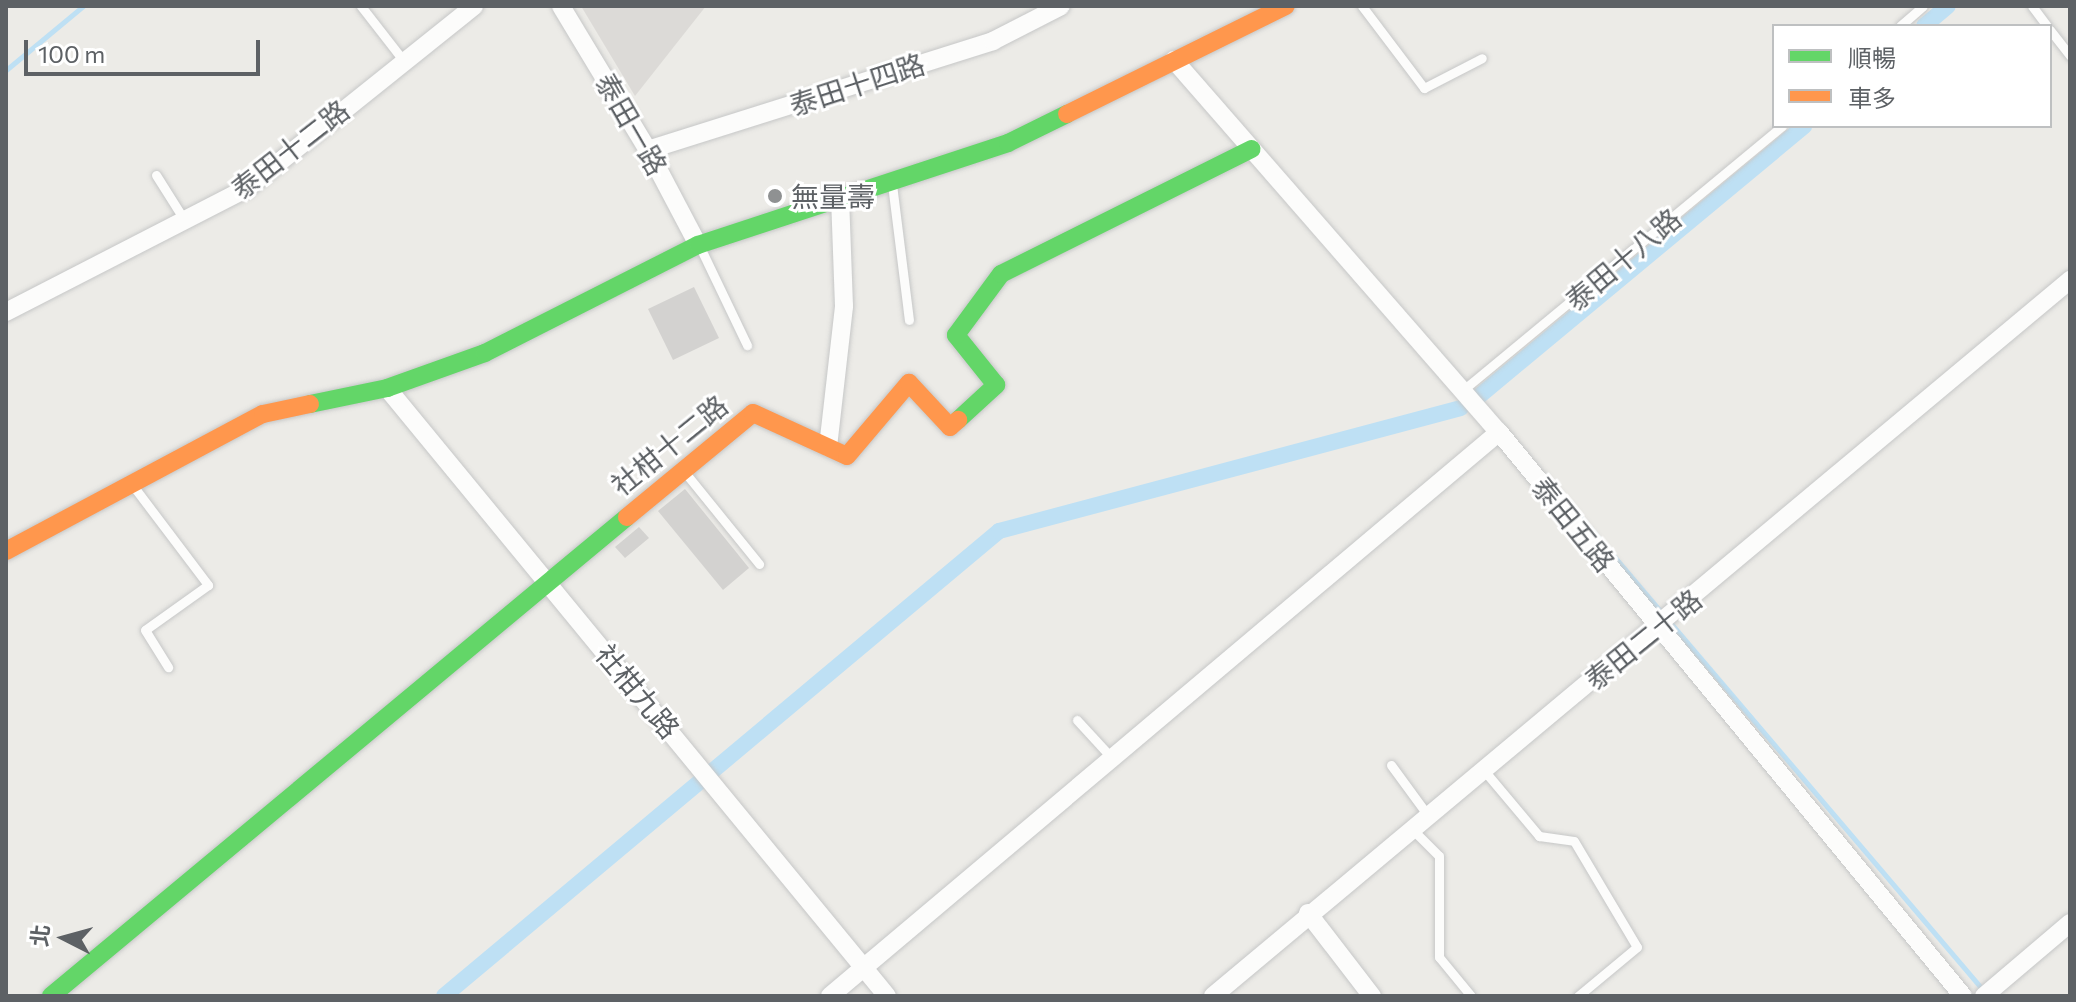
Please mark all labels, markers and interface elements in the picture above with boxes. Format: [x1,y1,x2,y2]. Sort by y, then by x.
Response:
scale bar [28,24,264,74]
legend [1772,24,2052,128]
text: 100 m [38,39,105,68]
text: 順暢 [1848,43,1896,72]
street label: 泰田十四路 [785,46,929,122]
street label: 泰田一路 [589,67,675,181]
text: 車多 [1848,83,1896,112]
street label: 泰田十二路 [224,93,356,205]
place label: 無量壽 [791,179,875,213]
marker: 無量壽 [766,187,784,205]
street label: 泰田十八路 [1559,201,1687,317]
street label: 社柑十二路 [604,388,734,502]
street label: 泰田五路 [1526,470,1622,578]
street label: 泰田二十路 [1578,582,1708,696]
street label: 社柑九路 [589,637,687,745]
north arrow [24,898,104,978]
text: 北 [25,923,54,948]

